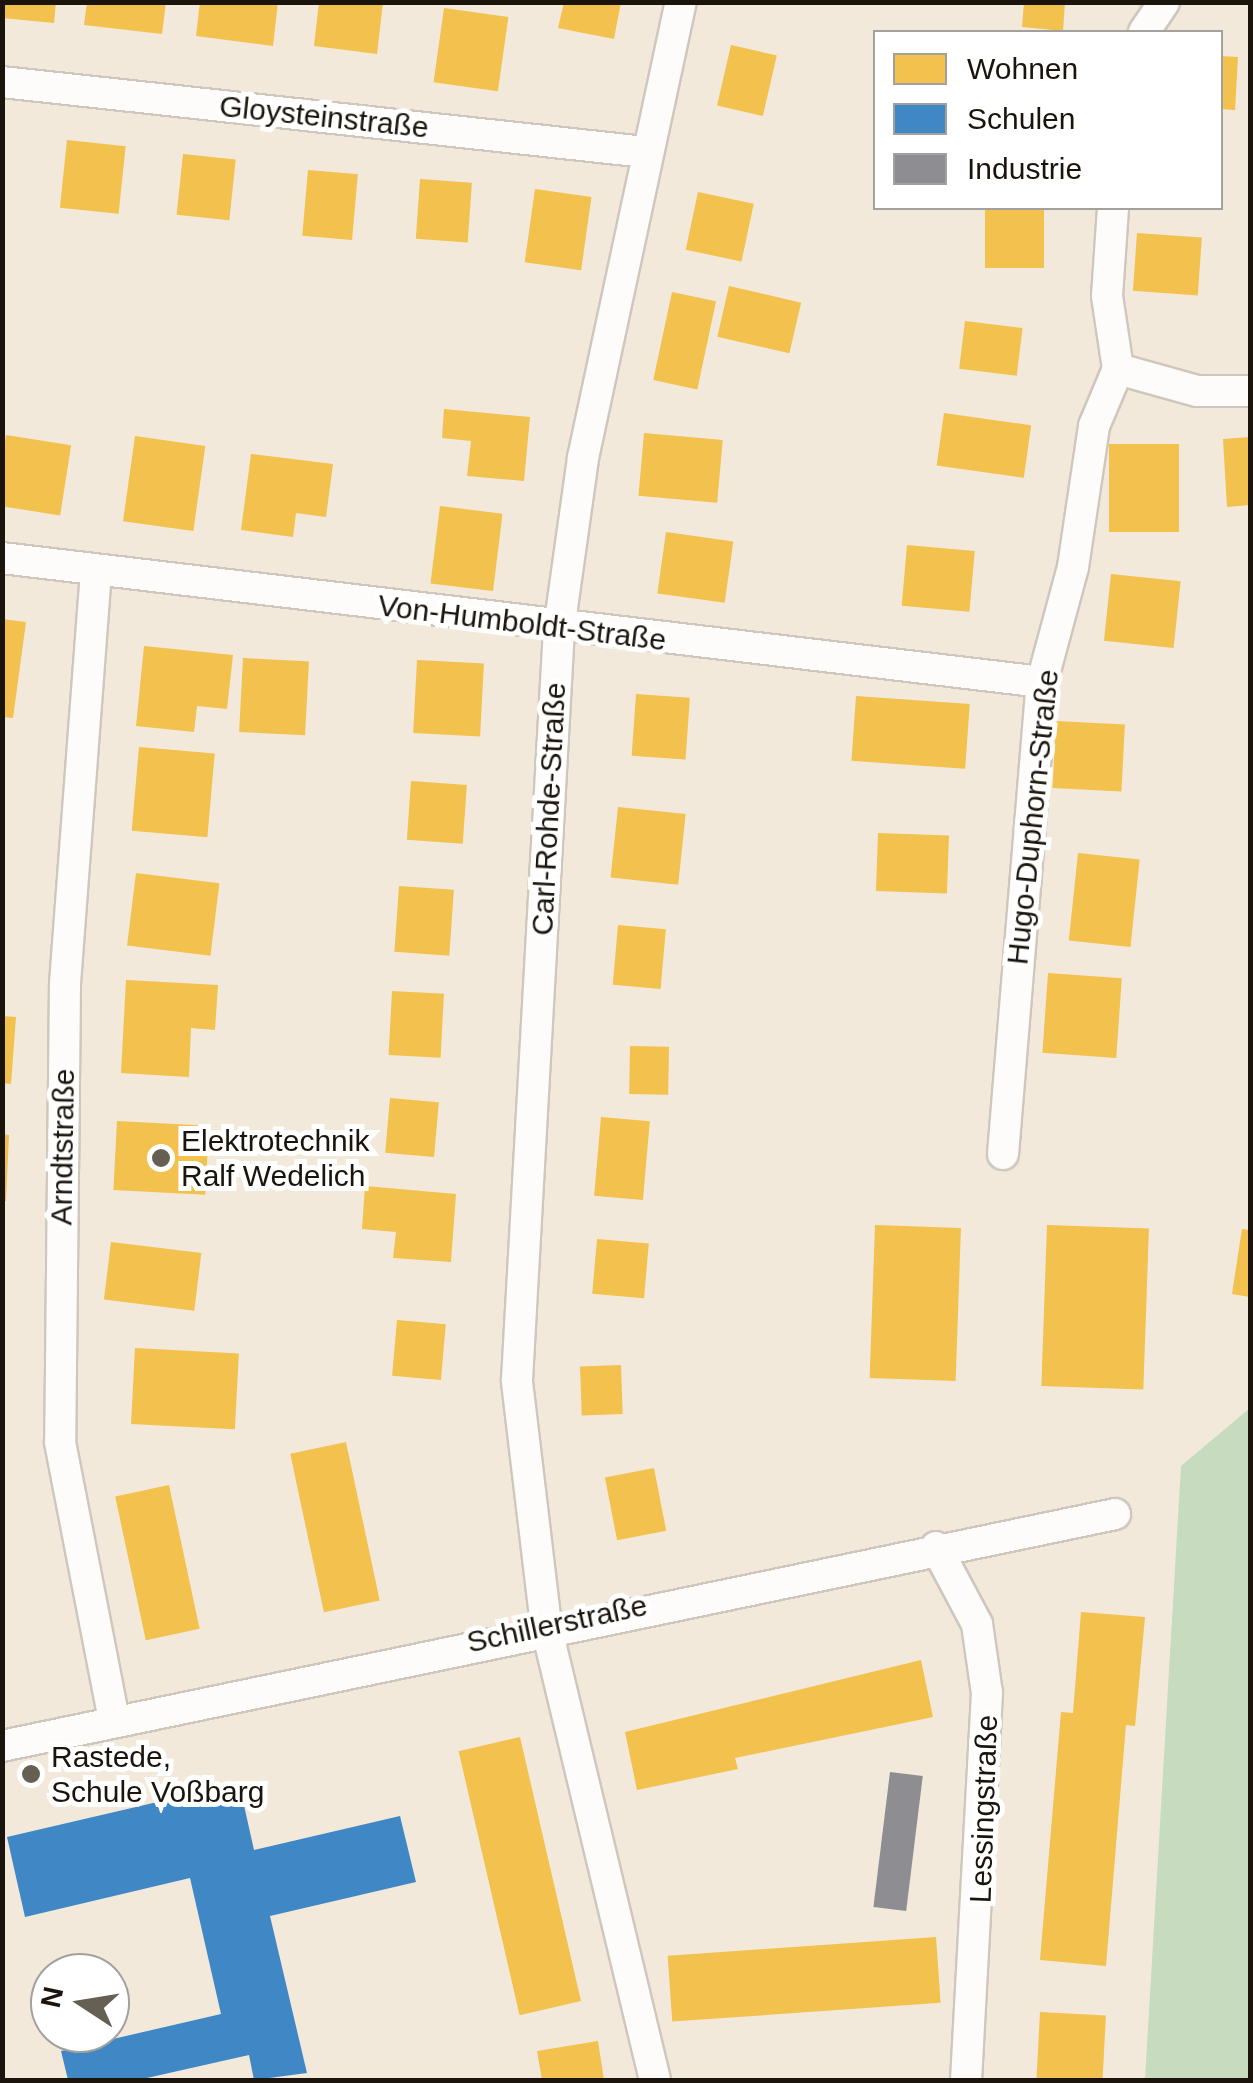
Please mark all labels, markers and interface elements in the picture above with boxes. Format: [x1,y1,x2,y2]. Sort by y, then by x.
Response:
legend [873,30,1223,210]
text: Wohnen [967,52,1078,85]
street label: Gloysteinstraße [218,88,430,146]
text: Schulen [967,102,1075,135]
text: Industrie [967,152,1082,185]
street label: Von-Humboldt-Straße [376,587,668,659]
street label: Hugo-Duphorn-Straße [1000,668,1066,966]
street label: Carl-Rohde-Straße [524,682,574,936]
street label: Arndtstraße [44,1068,82,1226]
place label: Elektrotechnik Ralf Wedelich [181,1123,369,1194]
marker: Elektrotechnik Ralf Wedelich [150,1147,172,1169]
street label: Schillerstraße [464,1587,650,1661]
street label: Lessingstraße [963,1714,1005,1904]
place label: Rastede, Schule Voßbarg [51,1739,264,1810]
marker: Rastede, Schule Voßbarg [20,1763,42,1785]
north arrow [30,1953,130,2053]
text: N [35,1984,69,2010]

